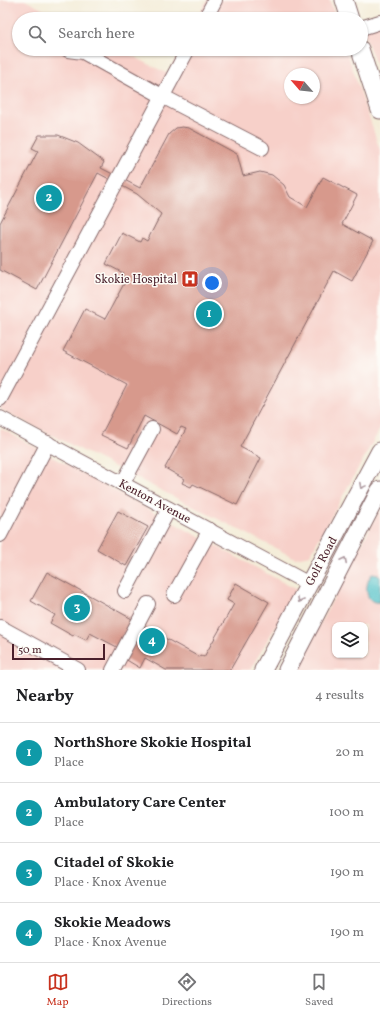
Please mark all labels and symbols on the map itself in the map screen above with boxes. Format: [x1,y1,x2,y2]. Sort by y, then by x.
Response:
north arrow [284,68,320,104]
pin: 2 [36,183,62,213]
hospital icon: Skokie Hospital [180,269,200,289]
place label: Skokie Hospital [95,272,177,288]
your location [202,273,222,293]
pin: 1 [196,299,222,329]
street label: Kenton Avenue [116,476,194,528]
one-way arrow [359,482,366,489]
street label: Golf Road [302,534,342,589]
one-way arrow [339,557,347,565]
pin: 3 [64,593,90,623]
one-way arrow [298,596,305,603]
pin: 4 [139,626,165,656]
scale bar [12,642,105,661]

